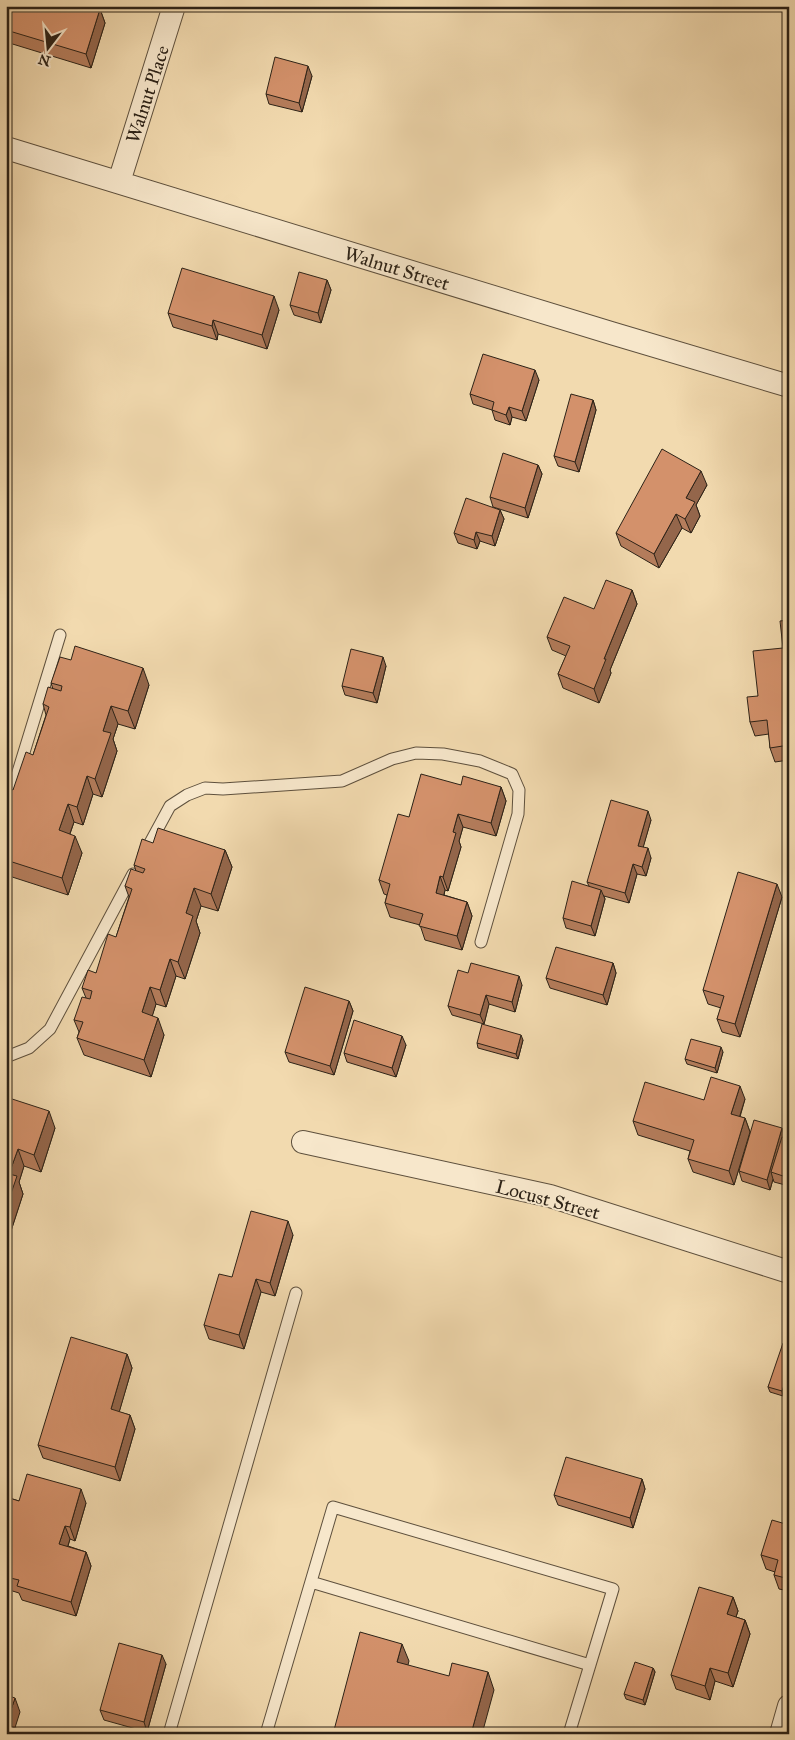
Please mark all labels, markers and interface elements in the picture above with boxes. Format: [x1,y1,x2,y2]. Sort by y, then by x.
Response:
north arrow [22,22,72,72]
street label: Walnut Place [121,42,174,146]
text: N [36,50,53,70]
street label: Walnut Street [342,242,452,295]
street label: Locust Street [493,1175,603,1224]

